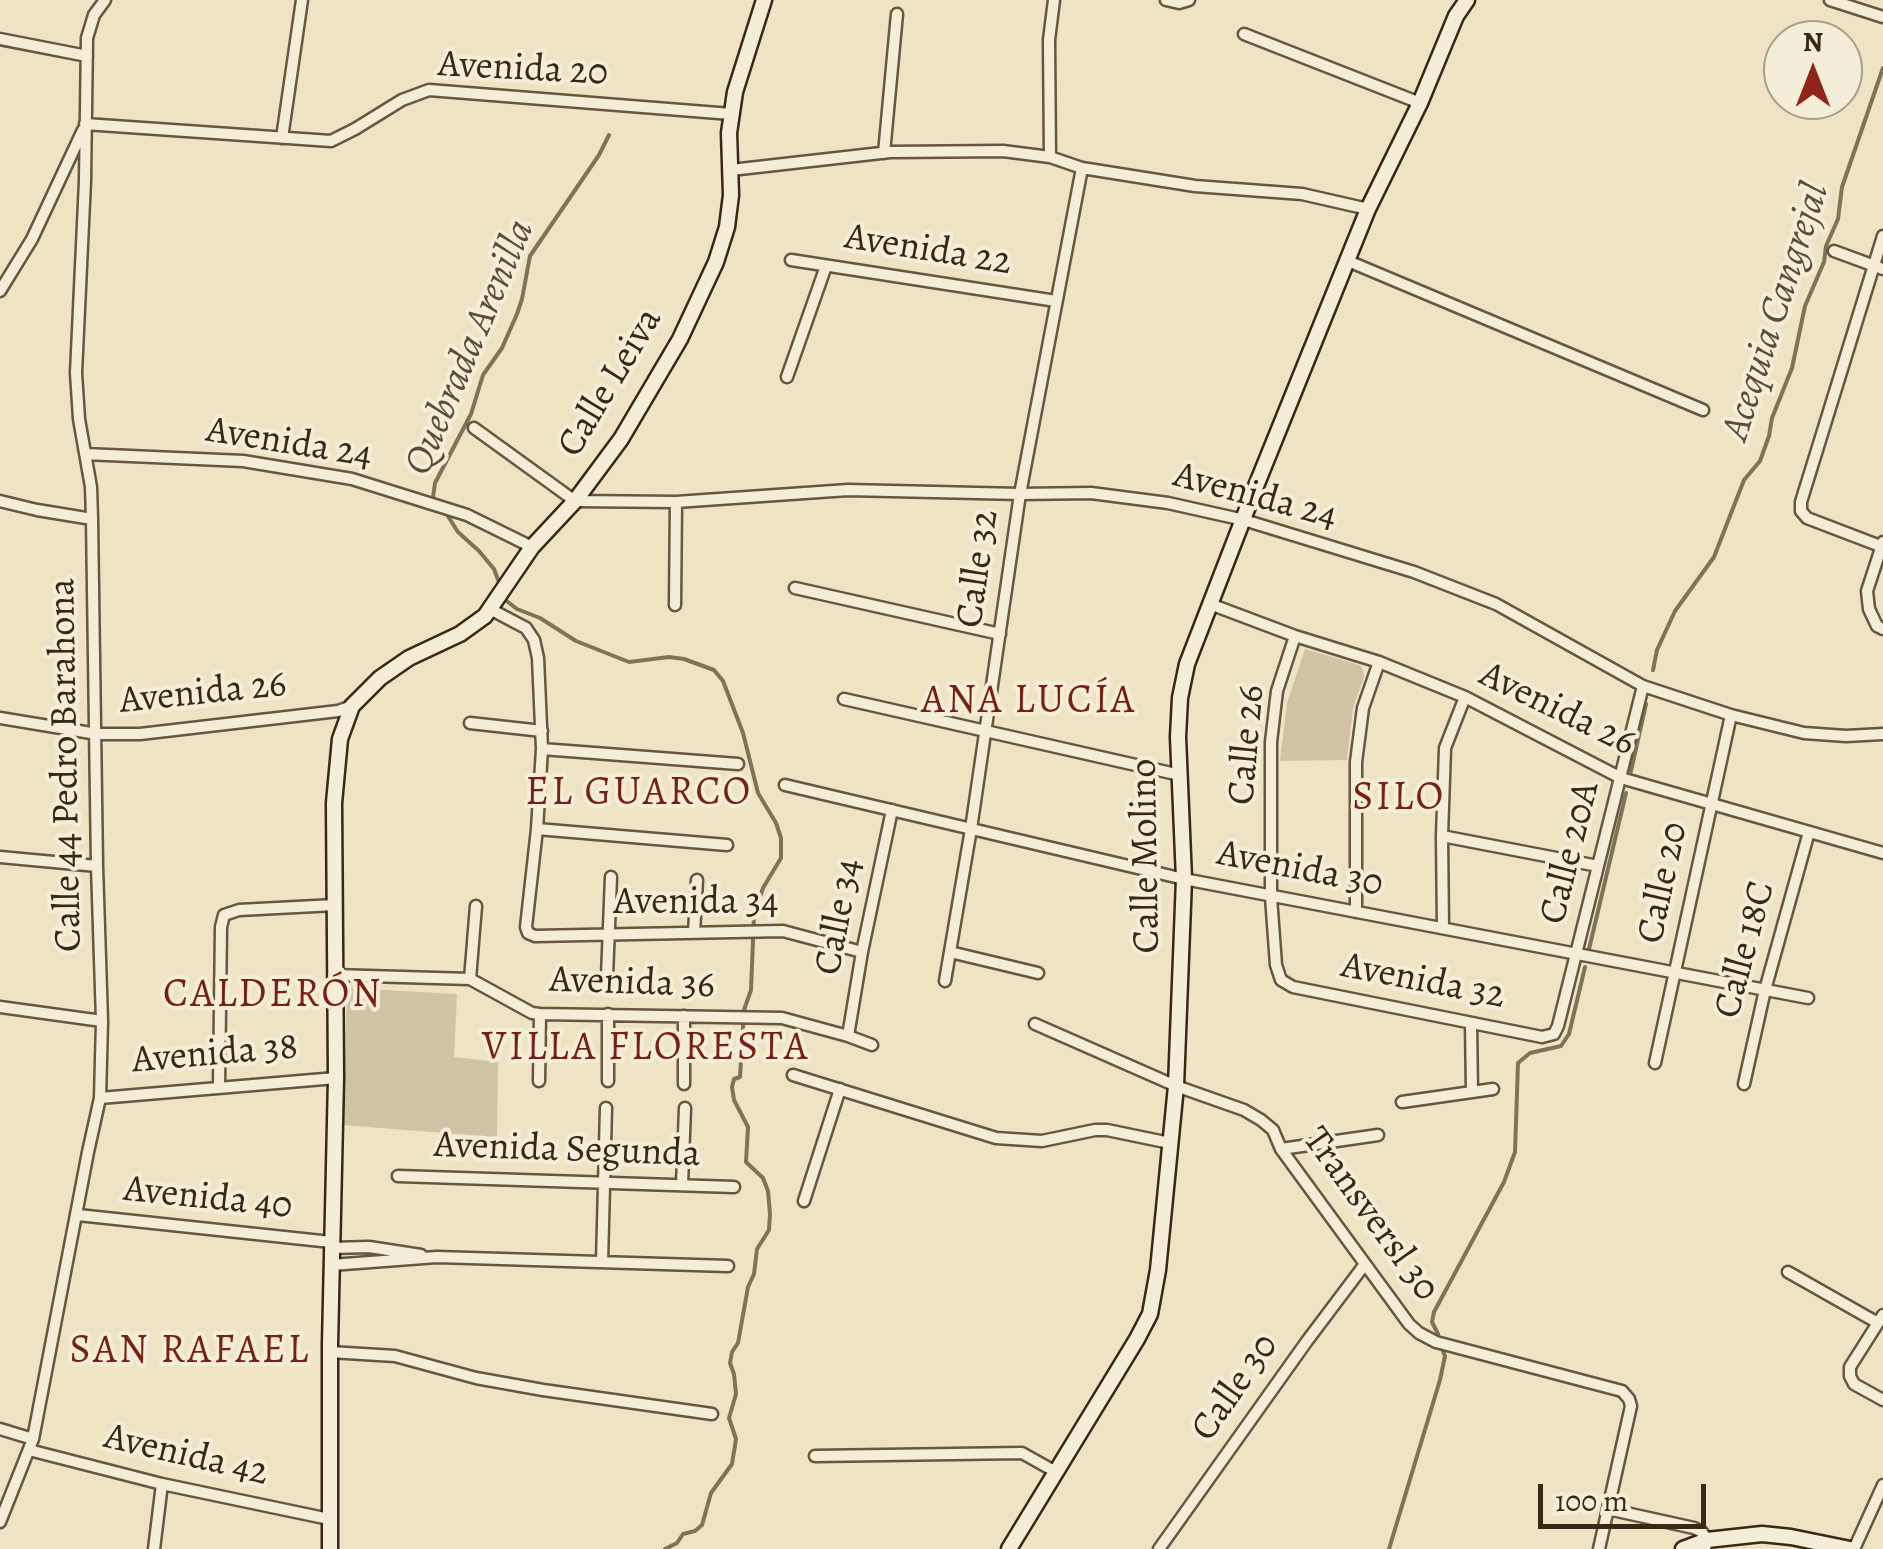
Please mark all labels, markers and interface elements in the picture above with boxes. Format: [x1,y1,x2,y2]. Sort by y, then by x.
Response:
north arrow [1763,20,1863,120]
text: N [1803,23,1823,61]
street label: Avenida 20 [437,43,609,97]
water label: Acequia Cangrejal [1713,177,1841,447]
water label: Quebrada Arenilla [396,213,546,483]
street label: Avenida 22 [841,215,1015,287]
street label: Calle Leiva [549,300,673,466]
street label: Avenida 24 [203,408,375,480]
street label: Avenida 24 [1168,453,1342,541]
street label: Calle 32 [948,507,1010,631]
street label: Calle 44 Pedro Barahona [41,578,93,952]
street label: Avenida 26 [1472,653,1642,767]
street label: Avenida 26 [117,663,289,725]
district label: ANA LUCÍA [921,678,1137,726]
street label: Calle 26 [1220,683,1276,807]
street label: Calle Molino [1123,758,1171,954]
district label: EL GUARCO [525,770,753,818]
district label: SILO [1352,775,1446,823]
street label: Calle 20A [1531,777,1611,929]
street label: Calle 20 [1629,818,1699,948]
street label: Avenida 30 [1213,832,1387,908]
street label: Calle 34 [806,855,874,979]
street label: Calle 18C [1706,877,1786,1023]
street label: Avenida 34 [614,881,778,927]
street label: Avenida 32 [1337,944,1509,1020]
street label: Avenida 36 [549,958,715,1010]
district label: CALDERÓN [163,972,383,1020]
street label: Avenida 38 [130,1025,300,1085]
district label: VILLA FLORESTA [482,1025,810,1073]
street label: Transversl 30 [1292,1119,1448,1311]
street label: Avenida Segunda [433,1124,701,1178]
street label: Avenida 40 [121,1167,295,1231]
street label: Calle 30 [1183,1326,1289,1450]
district label: SAN RAFAEL [69,1328,311,1376]
street label: Avenida 42 [99,1415,273,1497]
scale bar [1543,1464,1710,1526]
text: 100 m [1555,1481,1628,1521]

